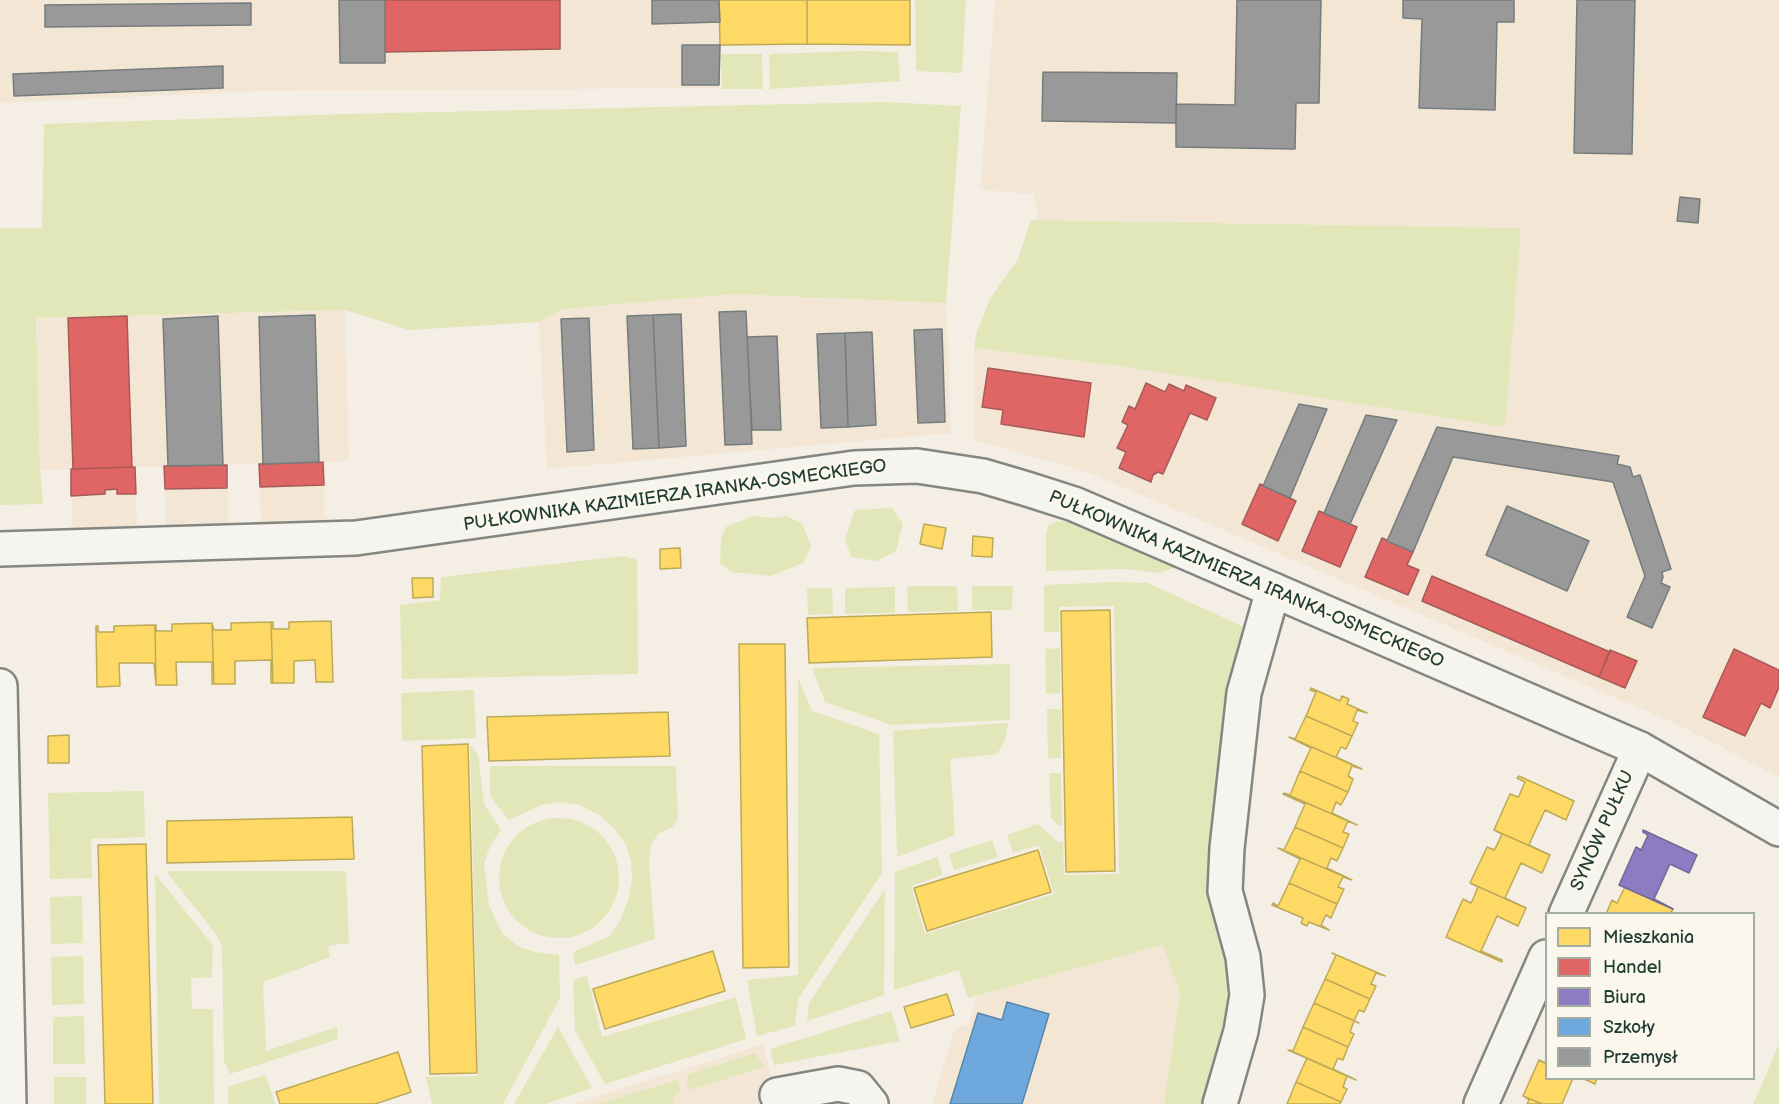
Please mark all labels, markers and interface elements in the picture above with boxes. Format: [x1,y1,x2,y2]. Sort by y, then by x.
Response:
street label: PUŁKOWNIKA KAZIMIERZA IRANKA-OSMECKIEGO [462,456,888,536]
street label: PUŁKOWNIKA KAZIMIERZA IRANKA-OSMECKIEGO [1045,487,1447,673]
street label: SYNÓW PUŁKU [1567,768,1639,894]
legend [1545,912,1755,1080]
text: Mieszkania [1603,927,1694,948]
text: Handel [1603,957,1662,978]
text: Biura [1603,987,1646,1008]
text: Szkoły [1603,1017,1655,1038]
text: Przemysł [1603,1047,1677,1068]

